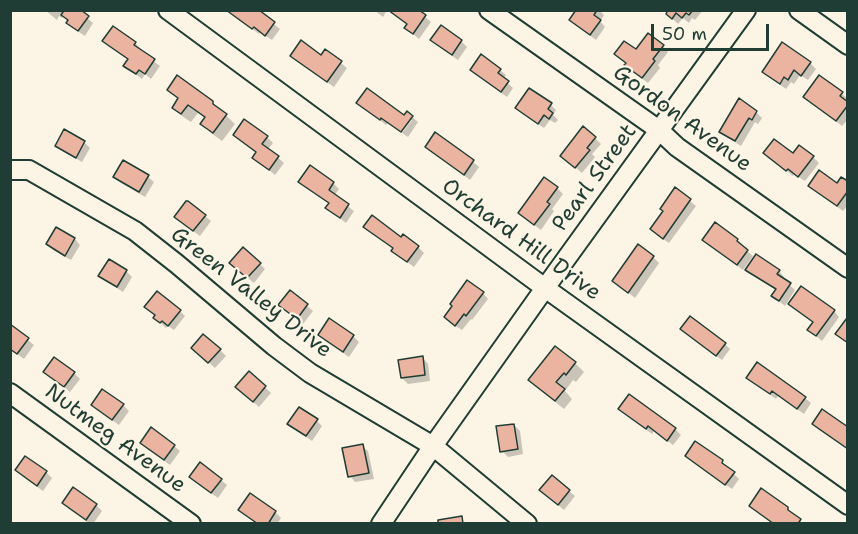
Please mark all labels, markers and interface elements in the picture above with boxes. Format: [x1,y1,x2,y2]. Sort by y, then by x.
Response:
scale bar [654,12,772,50]
text: 50 m [662,22,707,46]
street label: Gordon Avenue [608,60,756,178]
street label: Pearl Street [547,119,643,237]
street label: Orchard Hill Drive [436,173,606,307]
street label: Green Valley Drive [165,222,337,364]
street label: Nutmeg Avenue [39,379,191,499]

